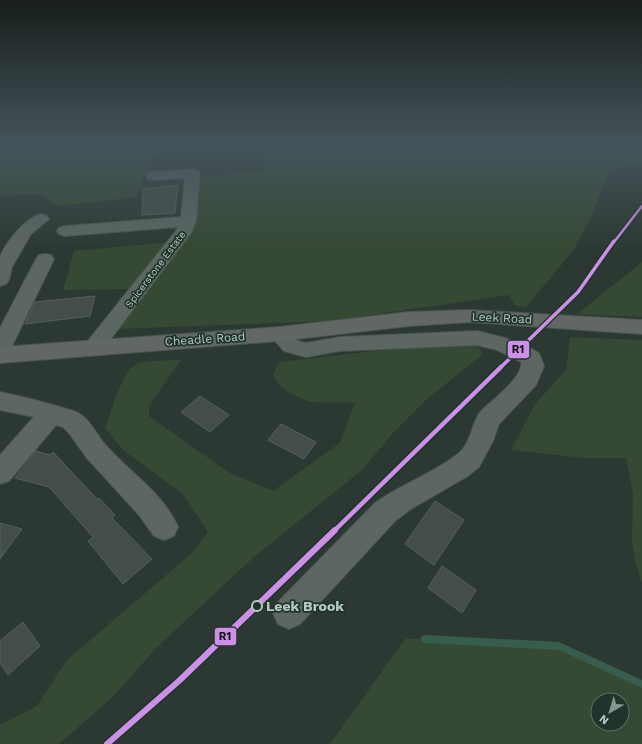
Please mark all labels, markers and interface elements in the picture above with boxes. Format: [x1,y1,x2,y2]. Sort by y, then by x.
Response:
street label: Spicerstone Estate [123,229,188,310]
street label: Leek Road [471,309,533,327]
street label: Cheadle Road [164,329,246,349]
line badge: R1 [507,340,530,359]
text: R1 [512,343,524,356]
place label: Leek Brook [266,598,344,614]
marker: Leek Brook [251,600,263,612]
line badge: R1 [214,627,237,646]
text: R1 [219,630,231,643]
north arrow [590,692,630,732]
text: N [597,712,611,727]

